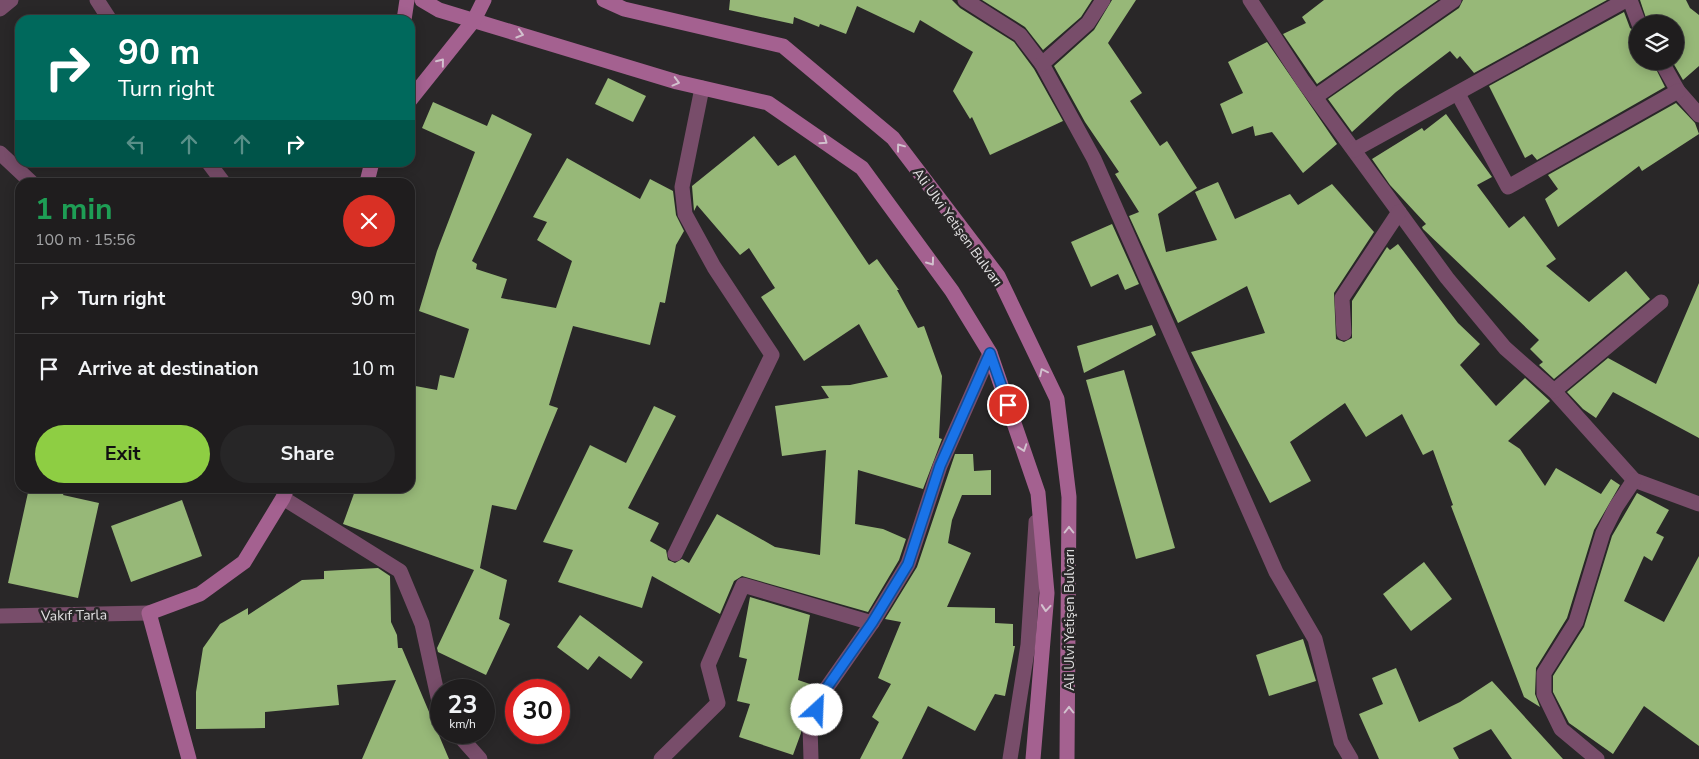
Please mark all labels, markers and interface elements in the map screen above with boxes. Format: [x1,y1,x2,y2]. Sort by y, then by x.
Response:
map controls [1629,15,1684,70]
button: layers [1629,15,1684,70]
text: 90 m [118,29,200,76]
one-way arrow [516,29,524,39]
icon: right [35,35,100,100]
one-way arrow [435,59,443,68]
text: Turn right [118,74,214,104]
one-way arrow [671,76,679,86]
icon: left [122,130,150,158]
icon: ahead [175,130,203,158]
icon: ahead [228,130,256,158]
icon: right [281,130,309,158]
one-way arrow [818,135,828,144]
one-way arrow [897,143,906,153]
street label: Ali Ulvi Yetişen Bulvarı [908,164,1007,290]
text: 1 min [35,189,113,230]
button: close [343,195,395,247]
text: 100 m · 15:56 [35,229,136,251]
one-way arrow [925,256,933,265]
icon: right [35,285,63,313]
text: Turn right [78,286,165,312]
text: 90 m [351,286,395,312]
icon: arrive [35,355,63,383]
text: Arrive at destination [78,356,259,382]
text: 10 m [351,356,395,382]
one-way arrow [1040,368,1050,377]
pin [987,384,1029,426]
icon: arrive [994,391,1022,419]
button: Exit [35,425,210,483]
button: Share [220,425,395,483]
one-way arrow [1017,444,1027,452]
one-way arrow [1064,526,1074,534]
street label: Ali Ulvi Yetişen Bulvarı [1060,549,1079,691]
one-way arrow [1040,604,1051,612]
street label: Vakıf Tarla [40,605,107,626]
speed limit sign: 30 [505,679,570,744]
position arrow [790,683,842,735]
text: 23 [447,688,478,722]
one-way arrow [1064,706,1074,714]
text: km/h [449,716,476,732]

